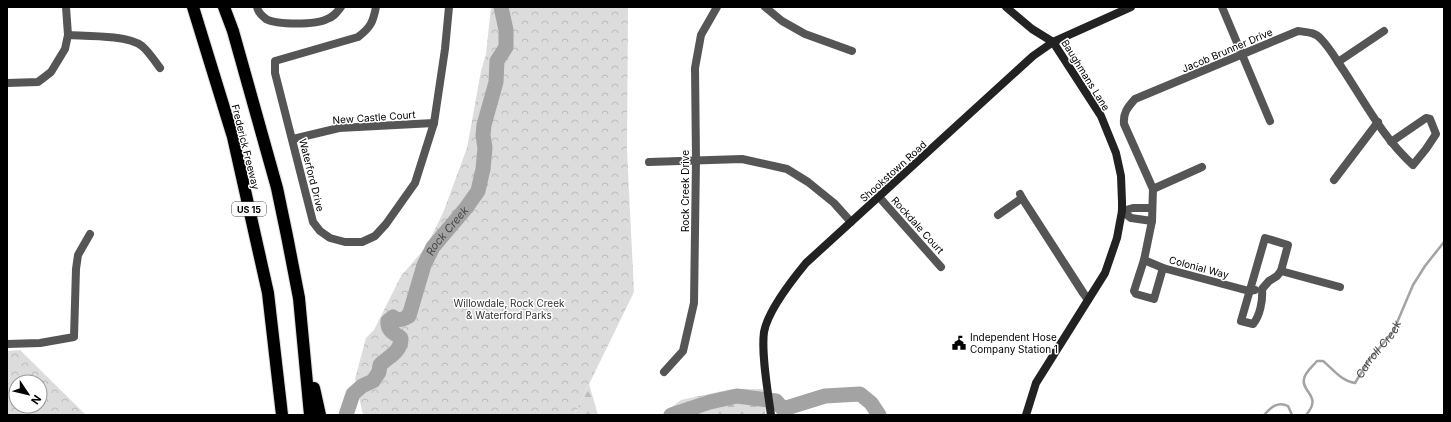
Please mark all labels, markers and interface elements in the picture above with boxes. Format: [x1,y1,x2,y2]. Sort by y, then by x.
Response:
street label: Jacob Brunner Drive [1180,25,1274,75]
street label: Baughmans Lane [1059,37,1113,113]
street label: Frederick Freeway [230,103,262,191]
street label: New Castle Court [332,108,417,126]
street label: Waterford Drive [297,137,327,213]
street label: Shookstown Road [857,138,929,204]
street label: Rock Creek Drive [679,150,691,232]
street label: Rockdale Court [889,194,947,256]
road number: US 15 [232,202,266,216]
water label: Rock Creek [423,203,472,258]
street label: Colonial Way [1168,253,1231,281]
park label: Willowdale, Rock Creek & Waterford Parks [454,297,565,321]
water label: Carroll Creek [1352,318,1404,381]
place label: Independent Hose Company Station 1 [970,331,1058,355]
public building icon: Independent Hose Company Station 1 [951,335,967,351]
north arrow [8,374,48,414]
text: N [28,392,44,407]

